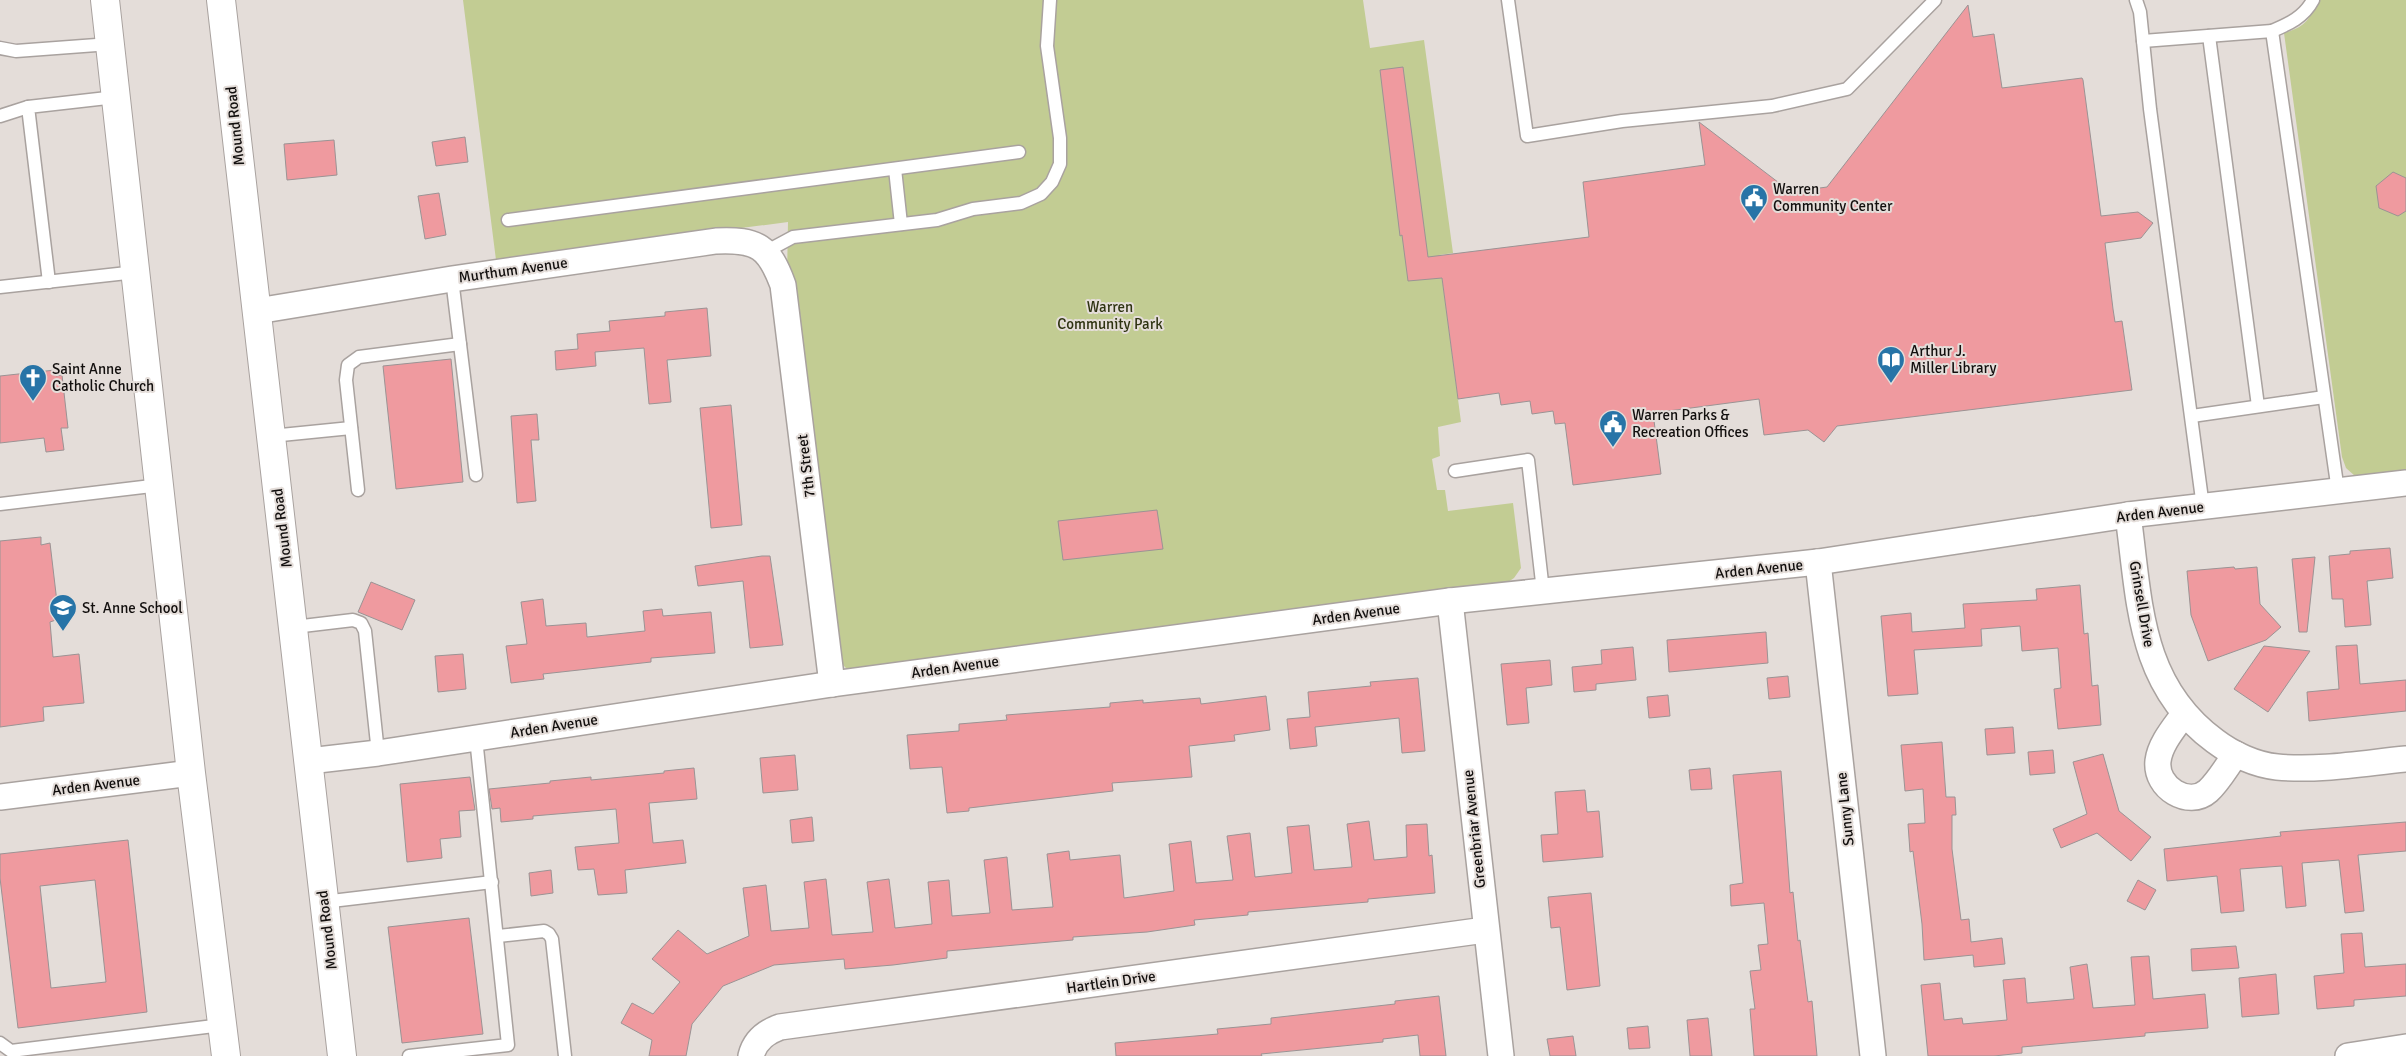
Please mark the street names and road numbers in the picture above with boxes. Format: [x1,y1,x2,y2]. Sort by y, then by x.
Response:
street label: Mound Road [222,85,248,167]
street label: Murthum Avenue [457,253,569,287]
street label: 7th Street [793,433,819,499]
street label: Mound Road [268,487,296,569]
street label: Arden Avenue [2115,498,2205,526]
street label: Arden Avenue [1714,555,1804,583]
street label: Grinsell Drive [2126,559,2158,649]
street label: Arden Avenue [1311,599,1401,629]
street label: Arden Avenue [910,652,1000,682]
street label: Arden Avenue [509,710,599,742]
street label: Greenbriar Avenue [1459,769,1489,889]
street label: Arden Avenue [51,771,141,799]
street label: Sunny Lane [1832,771,1858,847]
street label: Mound Road [313,889,341,971]
street label: Hartlein Drive [1065,967,1157,997]

